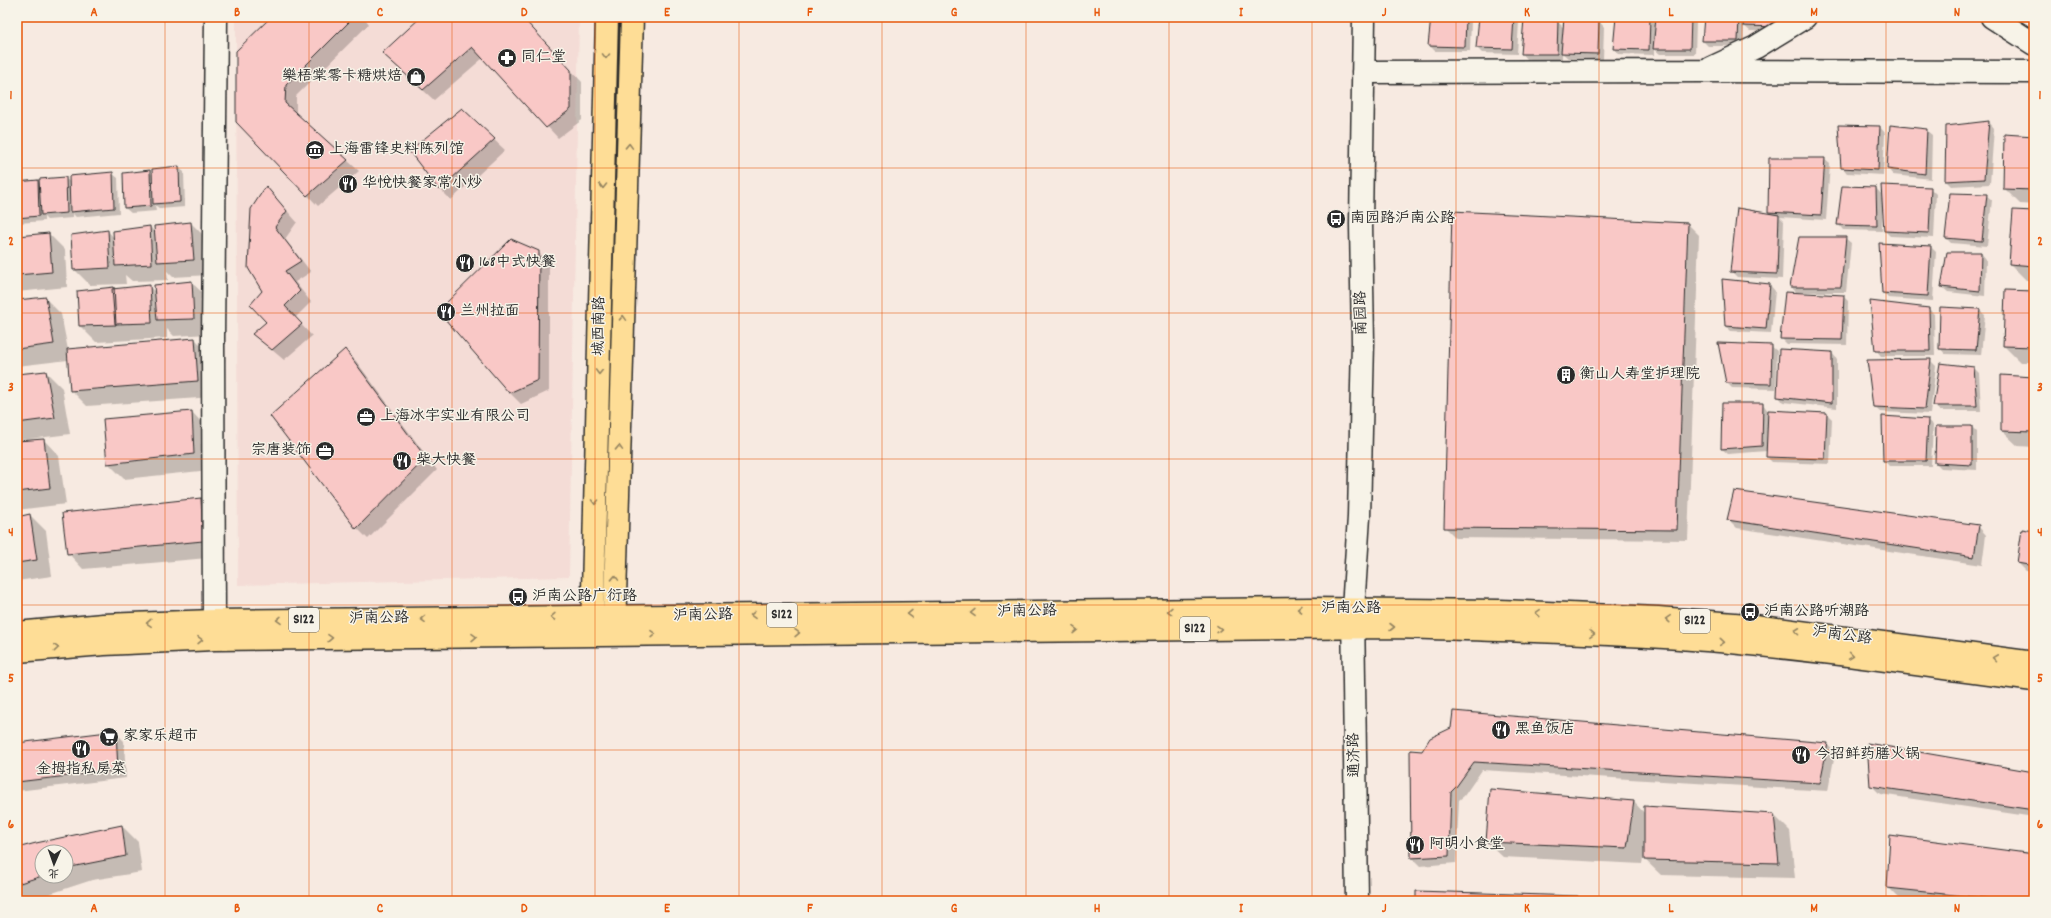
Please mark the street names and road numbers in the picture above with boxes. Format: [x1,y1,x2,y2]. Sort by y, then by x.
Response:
street label: 南园路 [1351,290,1373,336]
street label: 城西南路 [588,296,612,356]
street label: 沪南公路 [1321,598,1381,620]
street label: 沪南公路 [997,600,1057,624]
road number: S122 [767,603,797,627]
street label: 沪南公路 [673,604,733,628]
street label: 沪南公路 [349,607,409,631]
road number: S122 [289,608,319,632]
road number: S122 [1680,609,1710,633]
road number: S122 [1180,617,1210,641]
street label: 沪南公路 [1811,621,1873,651]
street label: 通济路 [1344,732,1366,778]

